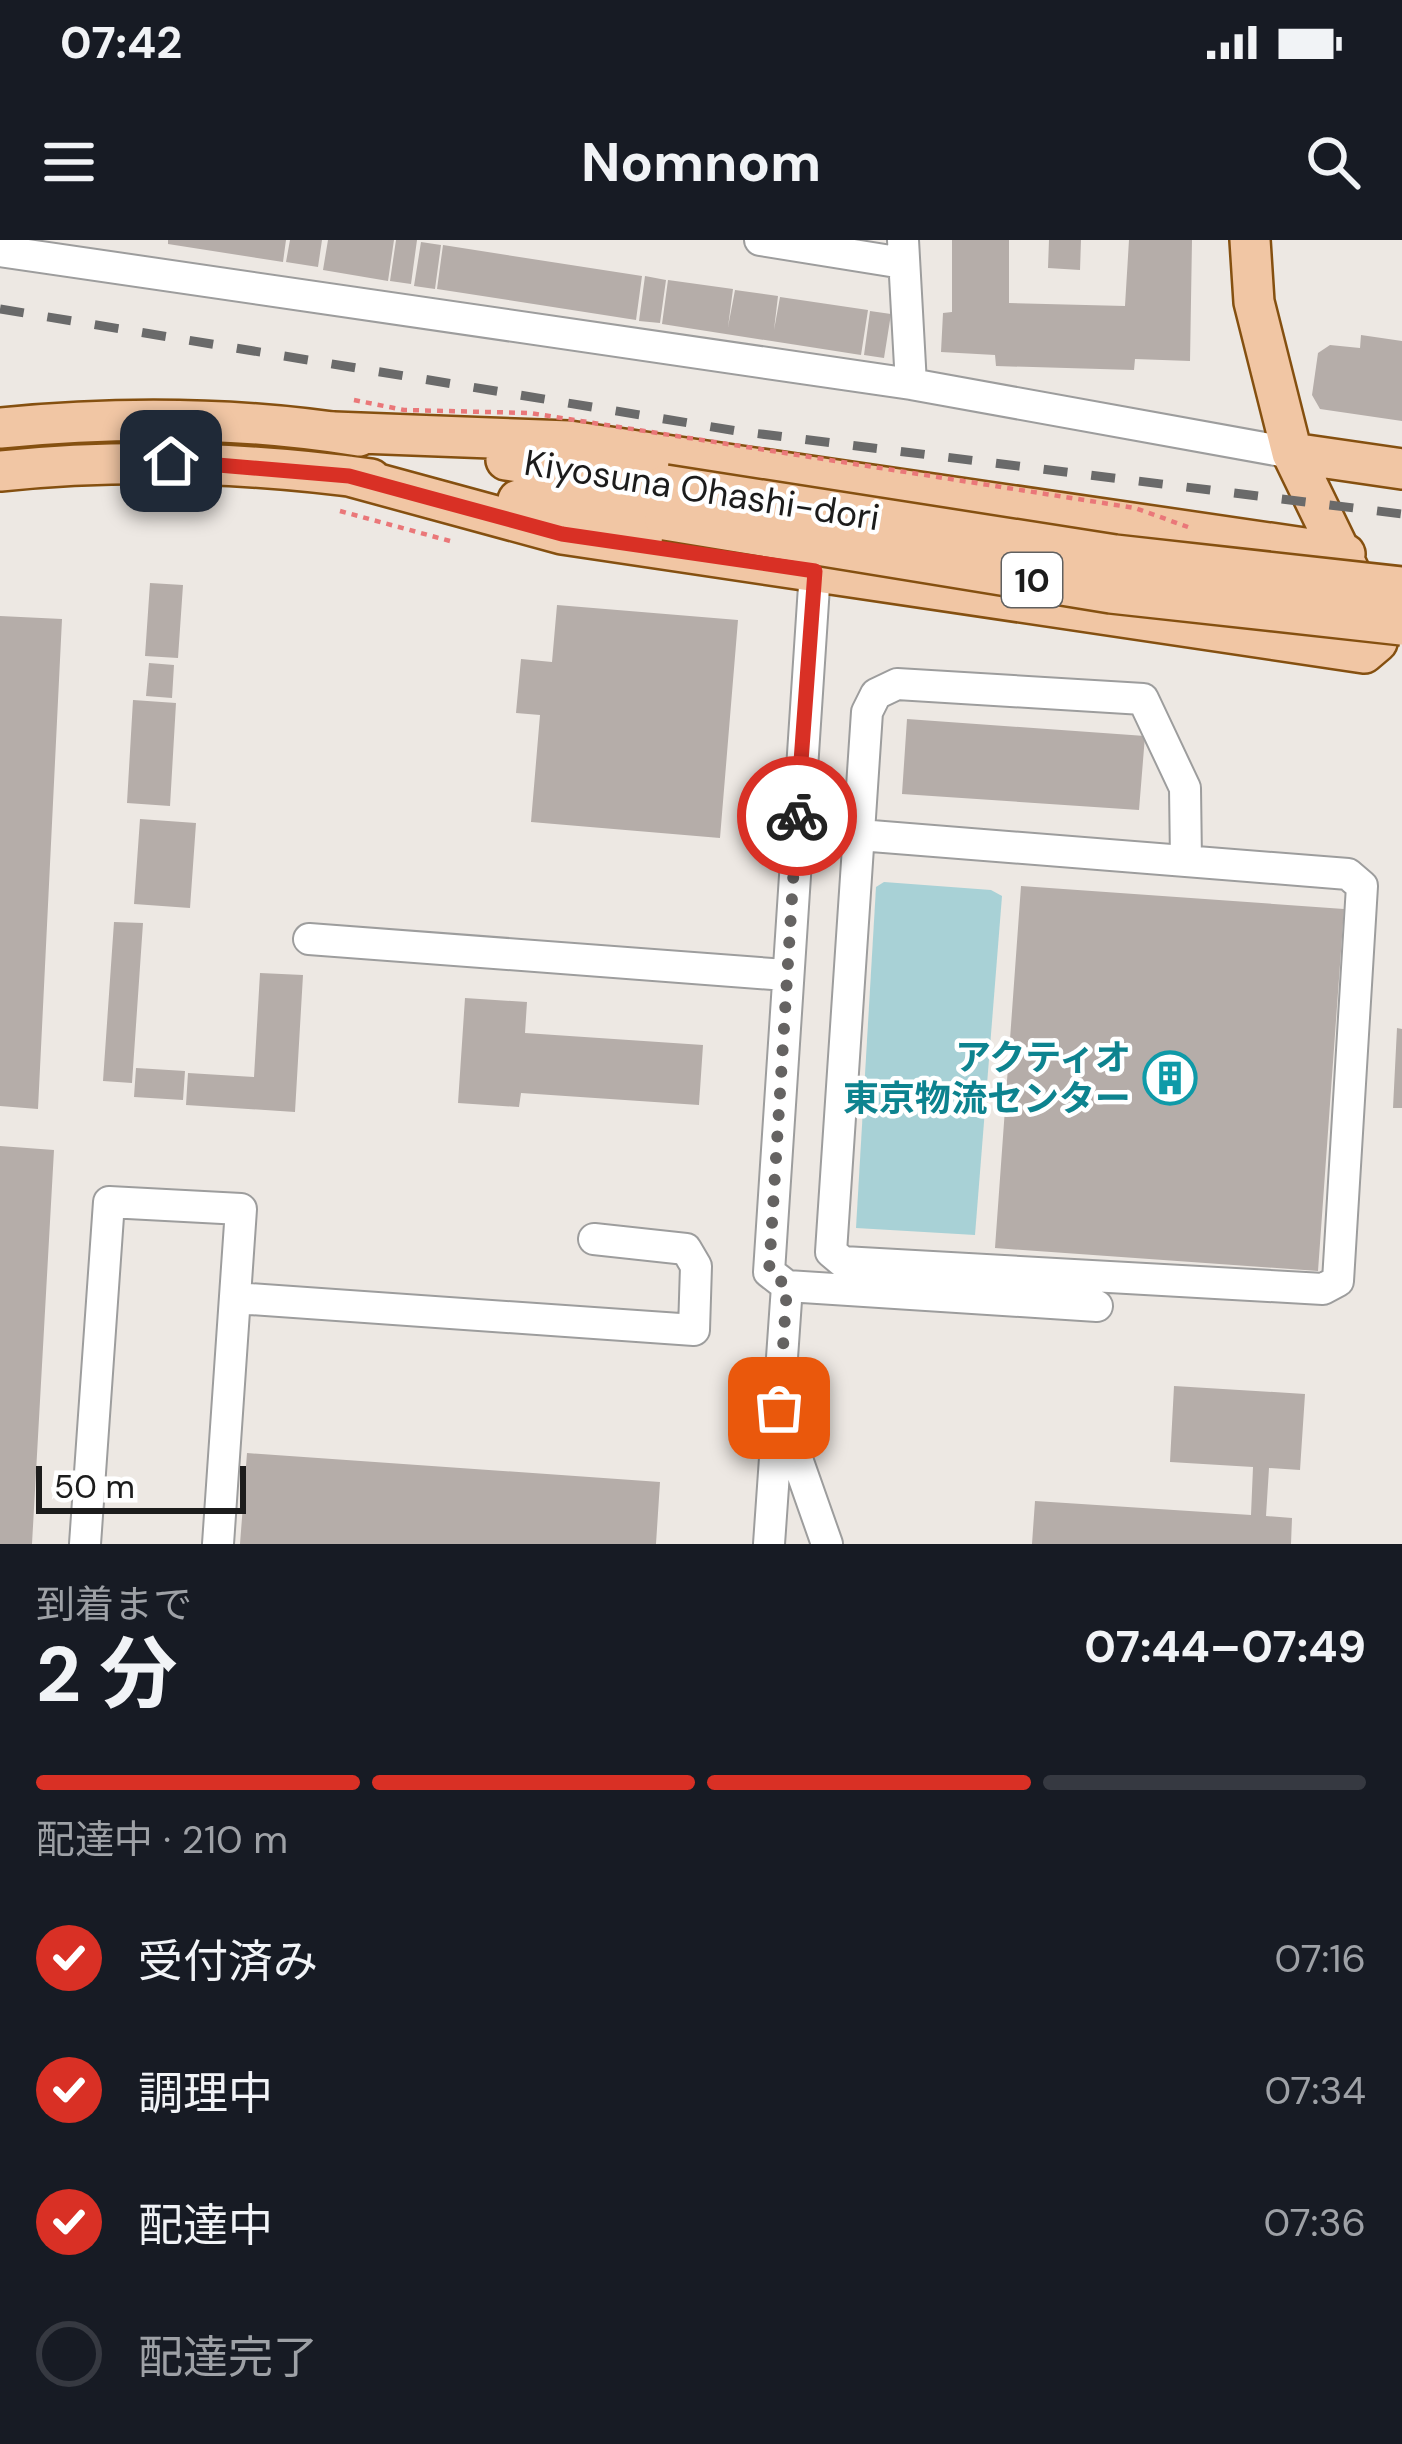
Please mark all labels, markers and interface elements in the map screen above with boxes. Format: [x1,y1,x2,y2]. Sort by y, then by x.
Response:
text: 07:42 [60,13,182,72]
text: Nomnom [581,127,821,198]
icon: menu [36,129,102,195]
icon: search [1300,129,1366,195]
pin [120,410,222,512]
icon: home [138,428,204,494]
street label: Kiyosuna Ohashi-dori [521,439,883,541]
road number: 10 [1002,553,1062,607]
courier [737,756,857,876]
icon: bike [764,783,830,849]
place label: アクティオ 東京物流センター [843,1034,1131,1122]
building icon: アクティオ 東京物流センター [1142,1050,1198,1106]
pin [728,1357,830,1459]
icon: bag [746,1375,812,1441]
scale bar [36,1460,246,1513]
text: 50 m [54,1465,135,1508]
text: 到着まで [36,1579,192,1630]
text: 07:44–07:49 [1084,1617,1366,1676]
text: 2 分 [36,1624,177,1725]
text: 配達中 · 210 m [36,1814,288,1865]
icon: check [36,1925,102,1991]
text: 受付済み [138,1932,318,1991]
text: 07:16 [1275,1933,1366,1984]
icon: check [36,2057,102,2123]
text: 調理中 [138,2064,273,2123]
text: 07:34 [1264,2065,1366,2116]
icon: check [36,2189,102,2255]
text: 配達中 [138,2196,273,2255]
text: 07:36 [1264,2197,1366,2248]
text: 配達完了 [138,2328,318,2387]

